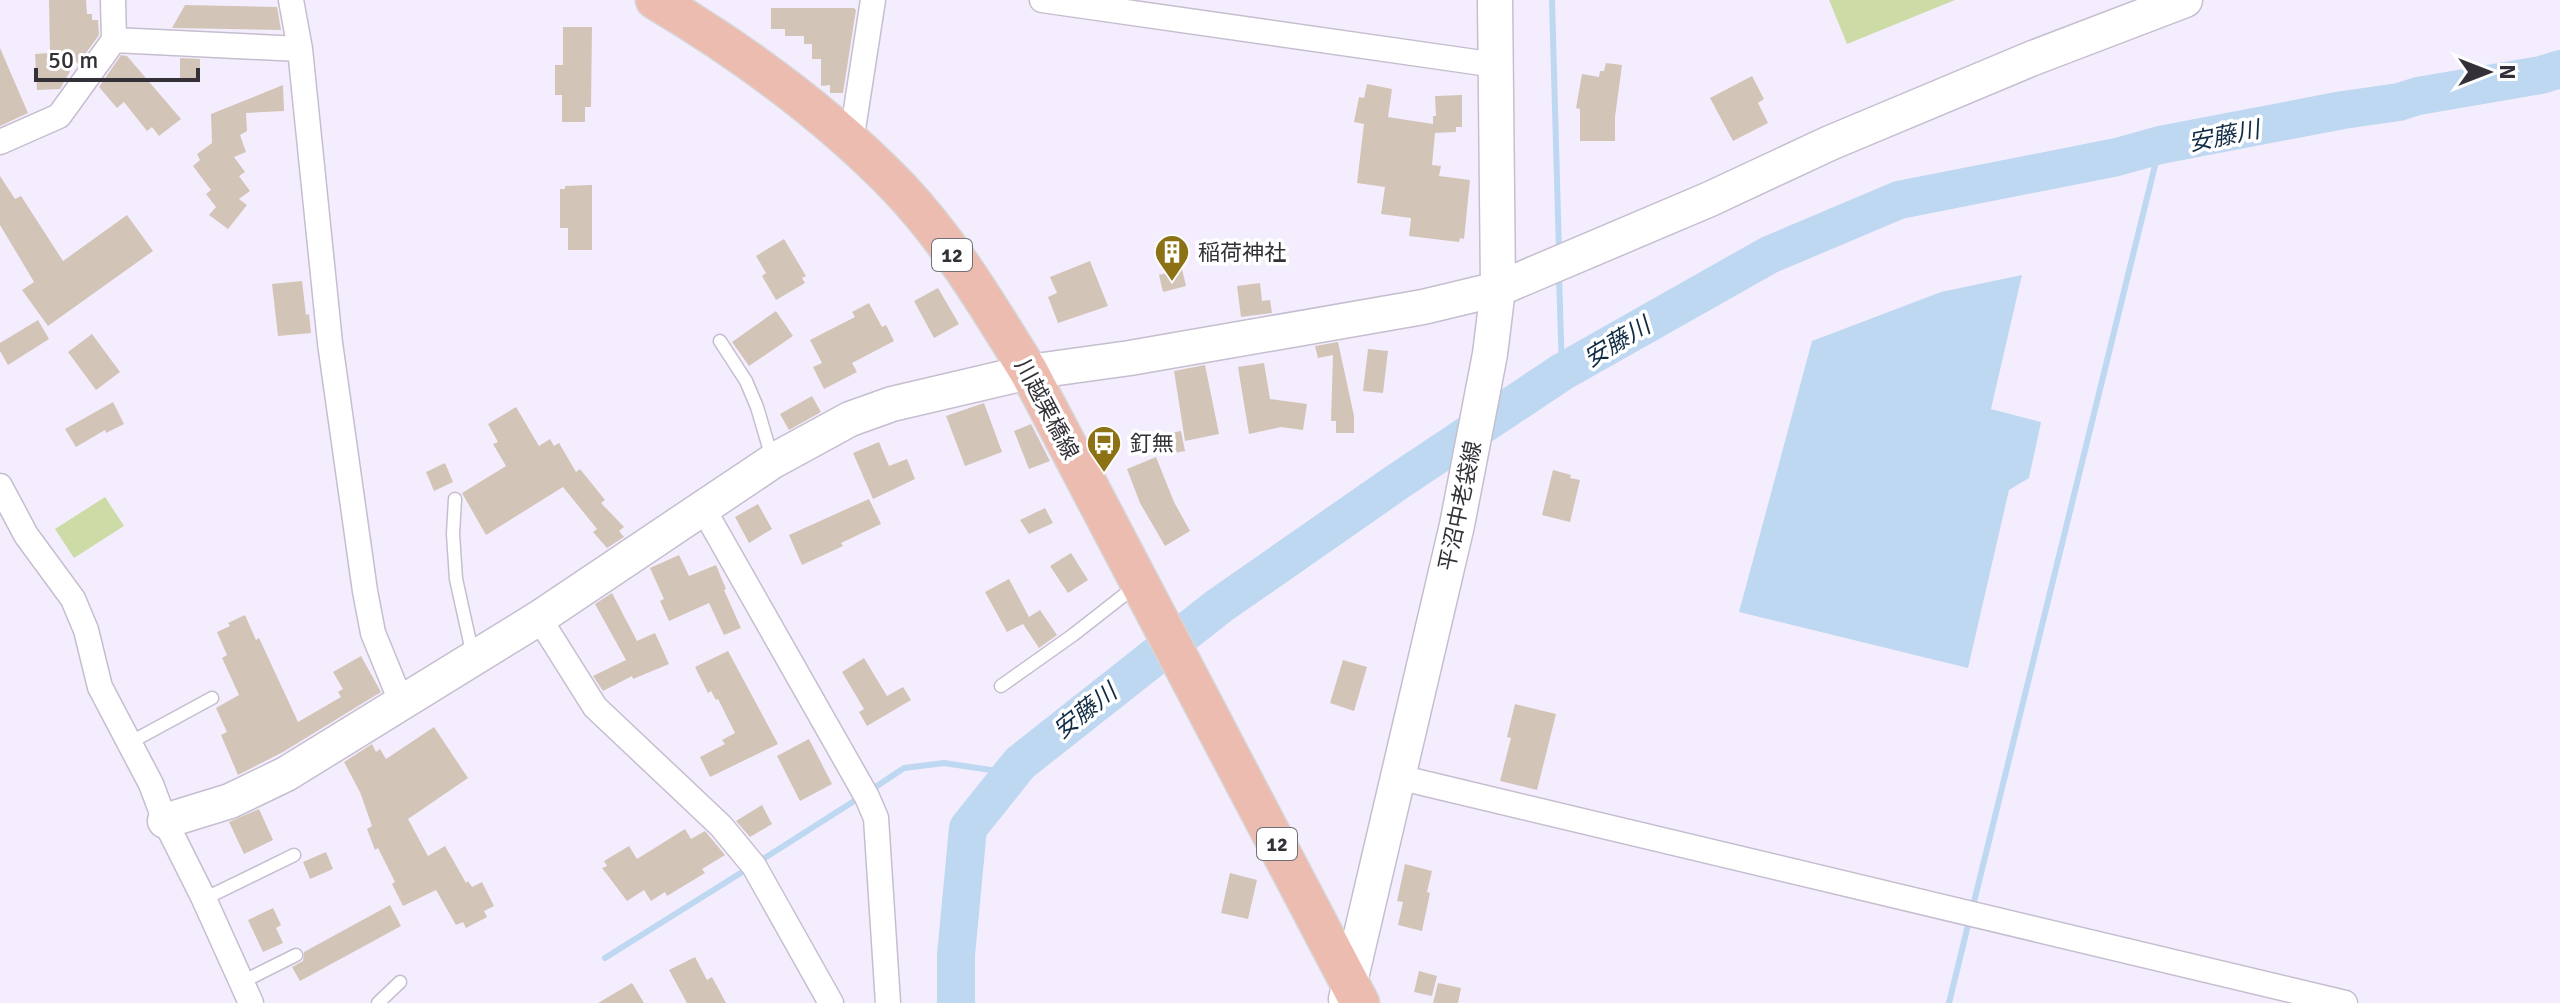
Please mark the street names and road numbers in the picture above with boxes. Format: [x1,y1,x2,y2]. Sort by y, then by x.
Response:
road number: 12 [932,239,972,271]
street label: 川越栗橋線 [1009,354,1085,464]
street label: 平沼中老袋線 [1433,439,1487,573]
road number: 12 [1257,828,1297,860]

